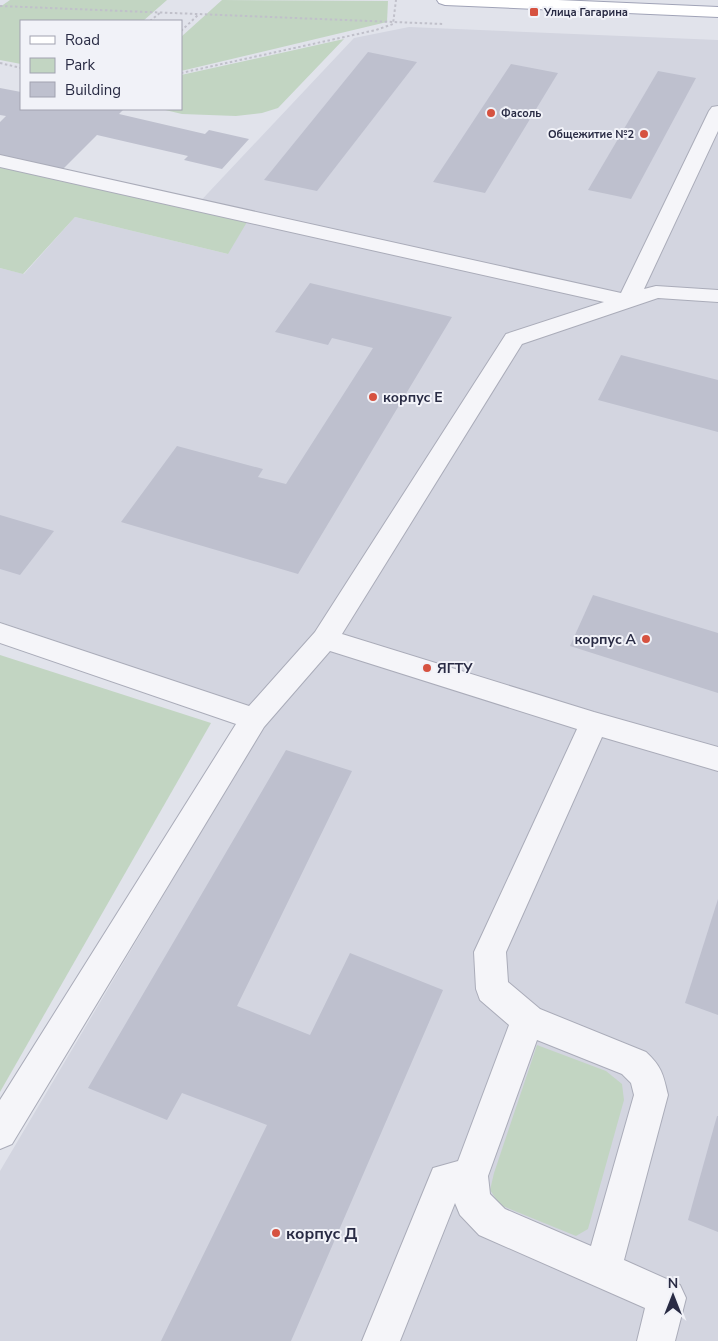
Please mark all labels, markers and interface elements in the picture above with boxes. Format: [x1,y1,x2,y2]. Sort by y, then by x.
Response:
place label: Улица Гагарина [543,5,628,20]
marker: Улица Гагарина [528,6,540,18]
legend [20,20,182,110]
text: Road [65,30,100,50]
text: Park [65,55,95,75]
text: Building [65,80,121,100]
place label: Фасоль [501,106,541,121]
marker: Фасоль [485,107,497,119]
place label: Общежитие №2 [548,127,634,142]
marker: Общежитие №2 [638,128,650,140]
place label: корпус Е [383,388,443,407]
marker: корпус Е [367,391,379,403]
place label: корпус А [574,630,637,649]
marker: корпус А [640,633,652,645]
place label: ЯГТУ [437,659,473,678]
marker: ЯГТУ [421,662,433,674]
place label: корпус Д [286,1223,357,1245]
marker: корпус Д [270,1227,282,1239]
north arrow [648,1271,698,1321]
text: N [668,1274,678,1293]

